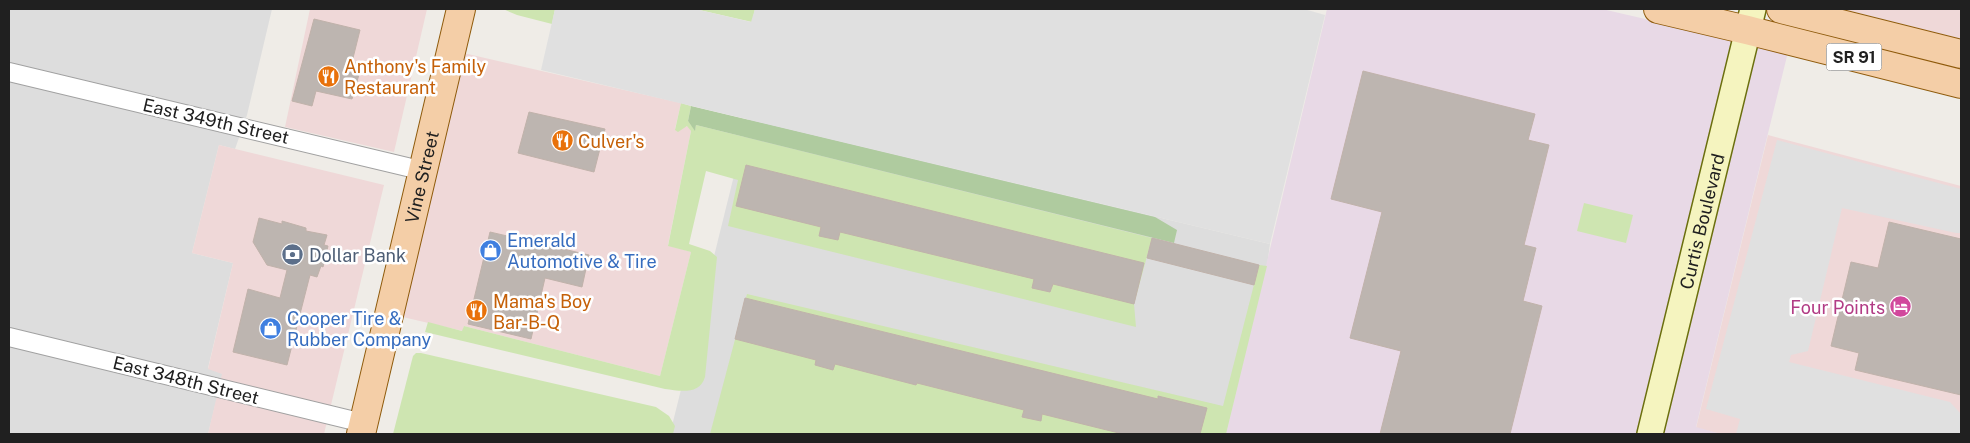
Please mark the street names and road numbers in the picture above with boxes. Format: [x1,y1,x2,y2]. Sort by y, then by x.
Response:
road number: SR 91 [1826,44,1882,70]
street label: East 349th Street [141,94,291,148]
street label: Vine Street [400,129,442,225]
street label: Curtis Boulevard [1675,151,1728,291]
street label: East 348th Street [111,352,261,408]

